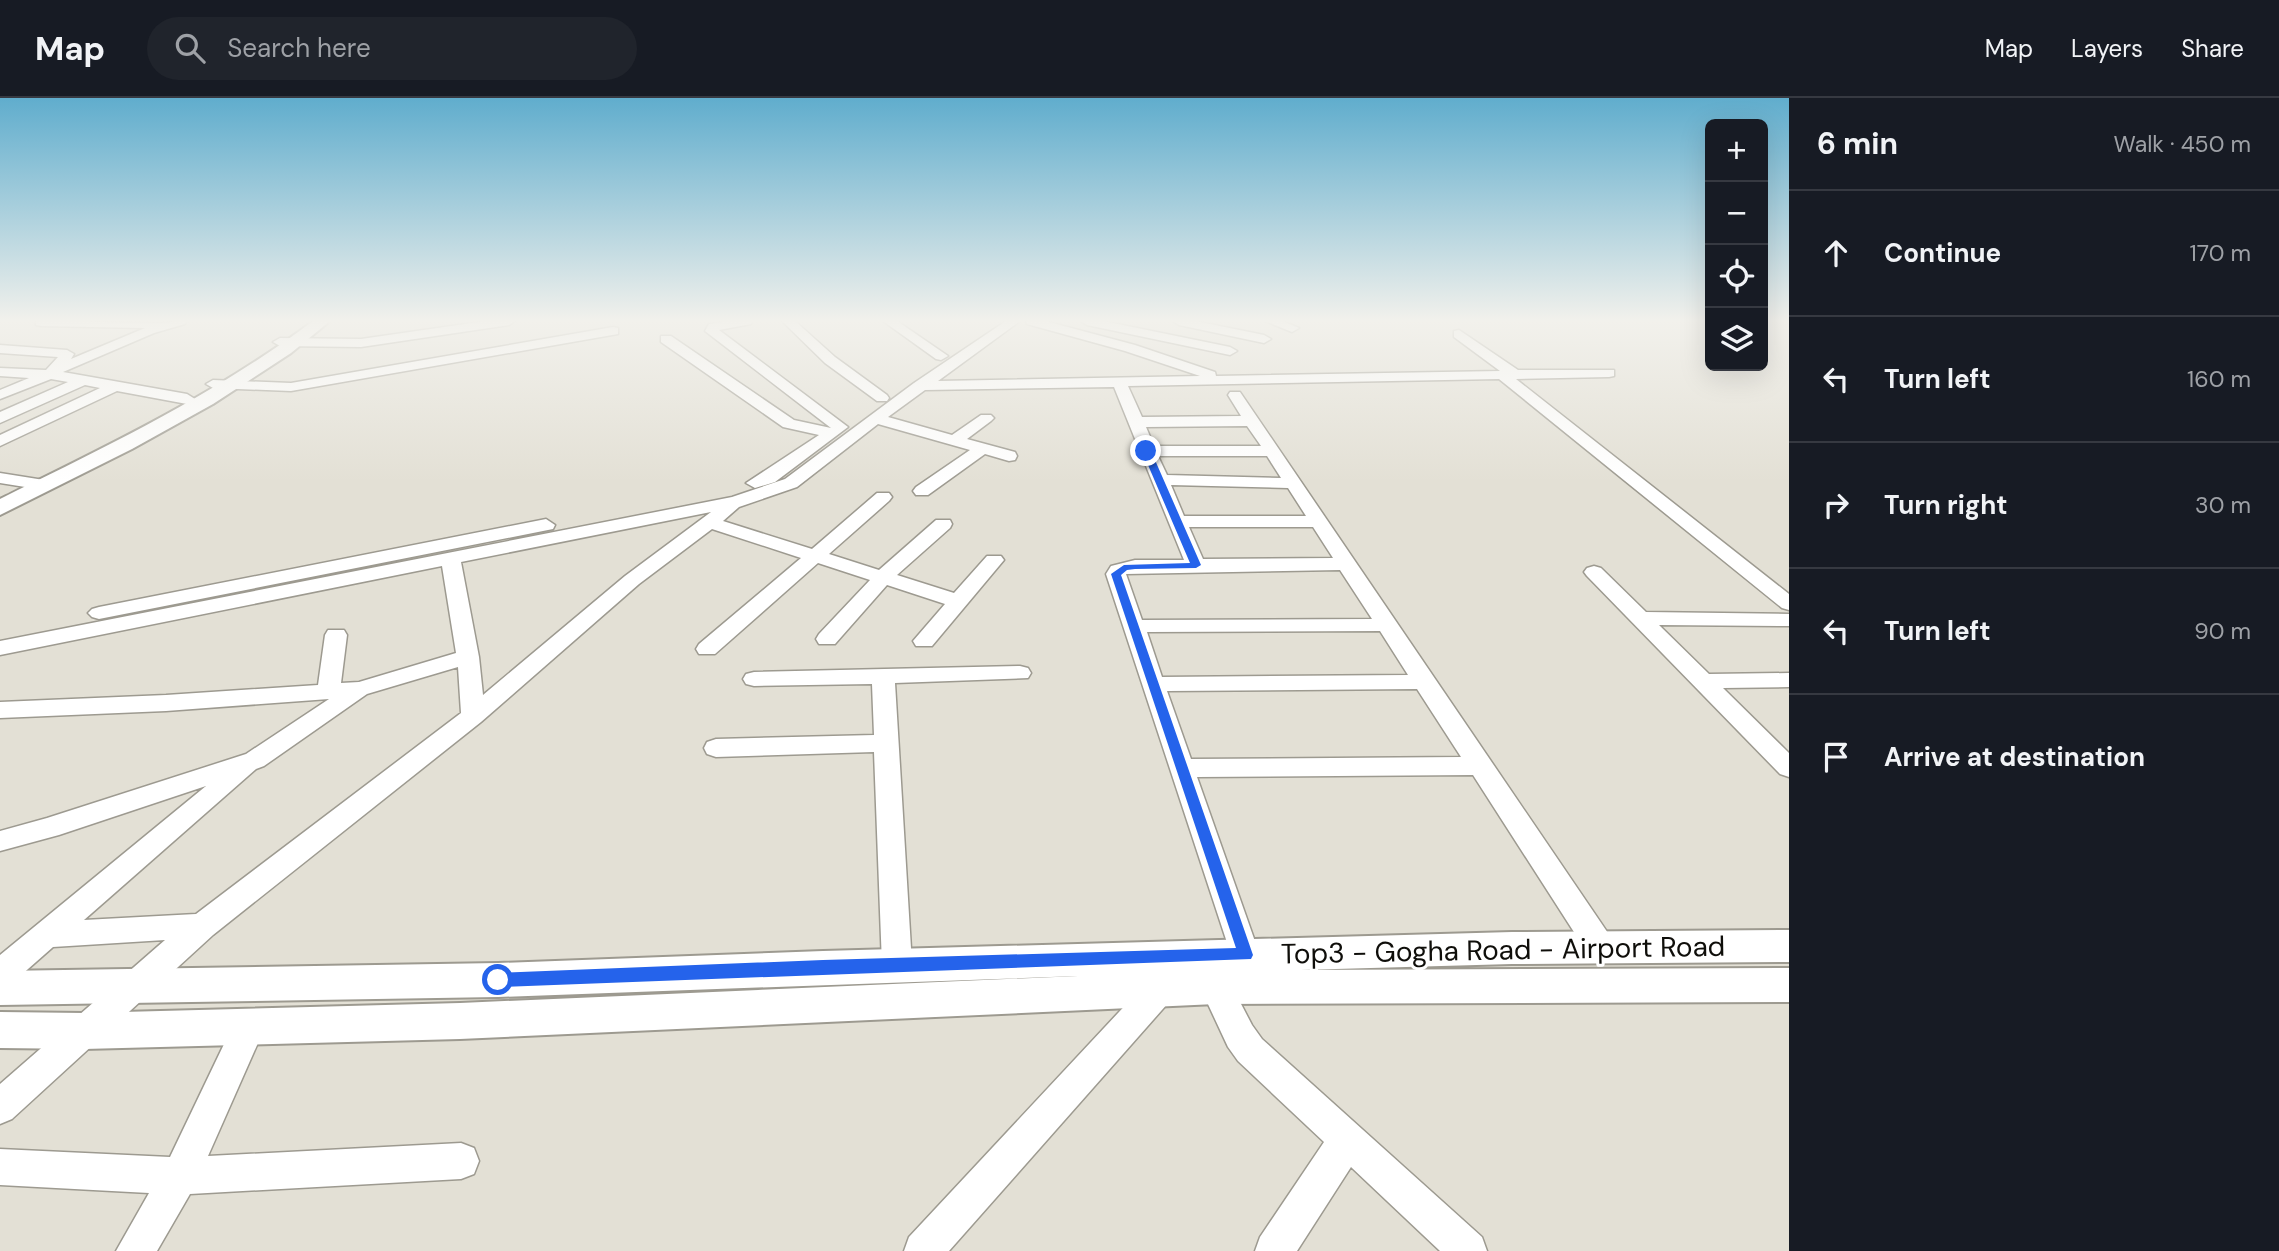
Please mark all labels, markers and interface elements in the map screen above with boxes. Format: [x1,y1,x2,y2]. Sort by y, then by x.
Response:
search box [147,17,637,80]
text: Map [35,27,105,70]
icon: search [171,29,209,67]
text: Search here [227,31,371,65]
text: Map [1985,33,2033,64]
text: Layers [2071,33,2143,64]
text: Share [2181,33,2244,64]
map controls [1705,119,1768,371]
button: + [1705,119,1768,182]
text: 6 min [1817,124,1898,163]
text: Walk · 450 m [2114,129,2251,159]
button: − [1705,182,1768,245]
icon: ahead [1817,234,1855,272]
text: Continue [1884,236,2001,270]
text: 170 m [2190,238,2251,268]
button: locate [1705,245,1768,308]
button: layers [1705,308,1768,371]
icon: left [1817,360,1855,398]
text: Turn left [1884,362,1991,396]
text: 160 m [2187,364,2251,394]
route end [1130,435,1161,466]
icon: right [1817,486,1855,524]
text: Turn right [1884,488,2008,522]
text: 30 m [2195,490,2251,520]
icon: left [1817,612,1855,650]
text: Turn left [1884,614,1991,648]
text: 90 m [2194,616,2251,646]
icon: arrive [1817,738,1855,776]
text: Arrive at destination [1884,740,2145,774]
street label: Top3 - Gogha Road - Airport Road [1280,928,1726,972]
route start [482,964,513,995]

